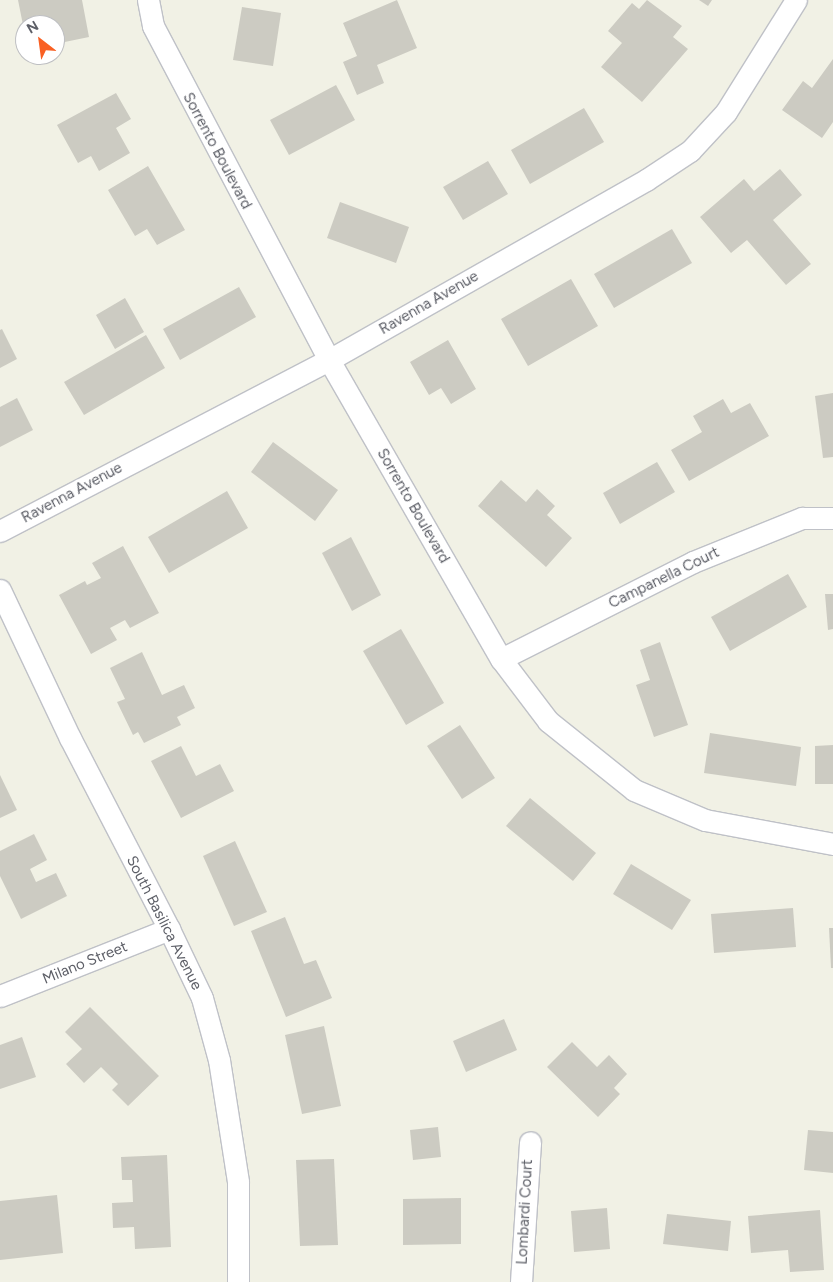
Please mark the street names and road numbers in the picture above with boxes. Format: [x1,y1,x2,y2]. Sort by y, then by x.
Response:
street label: Sorrento Boulevard [179,90,255,212]
street label: Ravenna Avenue [376,267,482,339]
street label: Sorrento Boulevard [373,446,453,566]
street label: Ravenna Avenue [19,459,125,527]
street label: Campanella Court [606,543,722,613]
street label: South Basilica Avenue [122,853,206,993]
street label: Milano Street [40,938,130,988]
street label: Lombardi Court [513,1159,537,1265]

